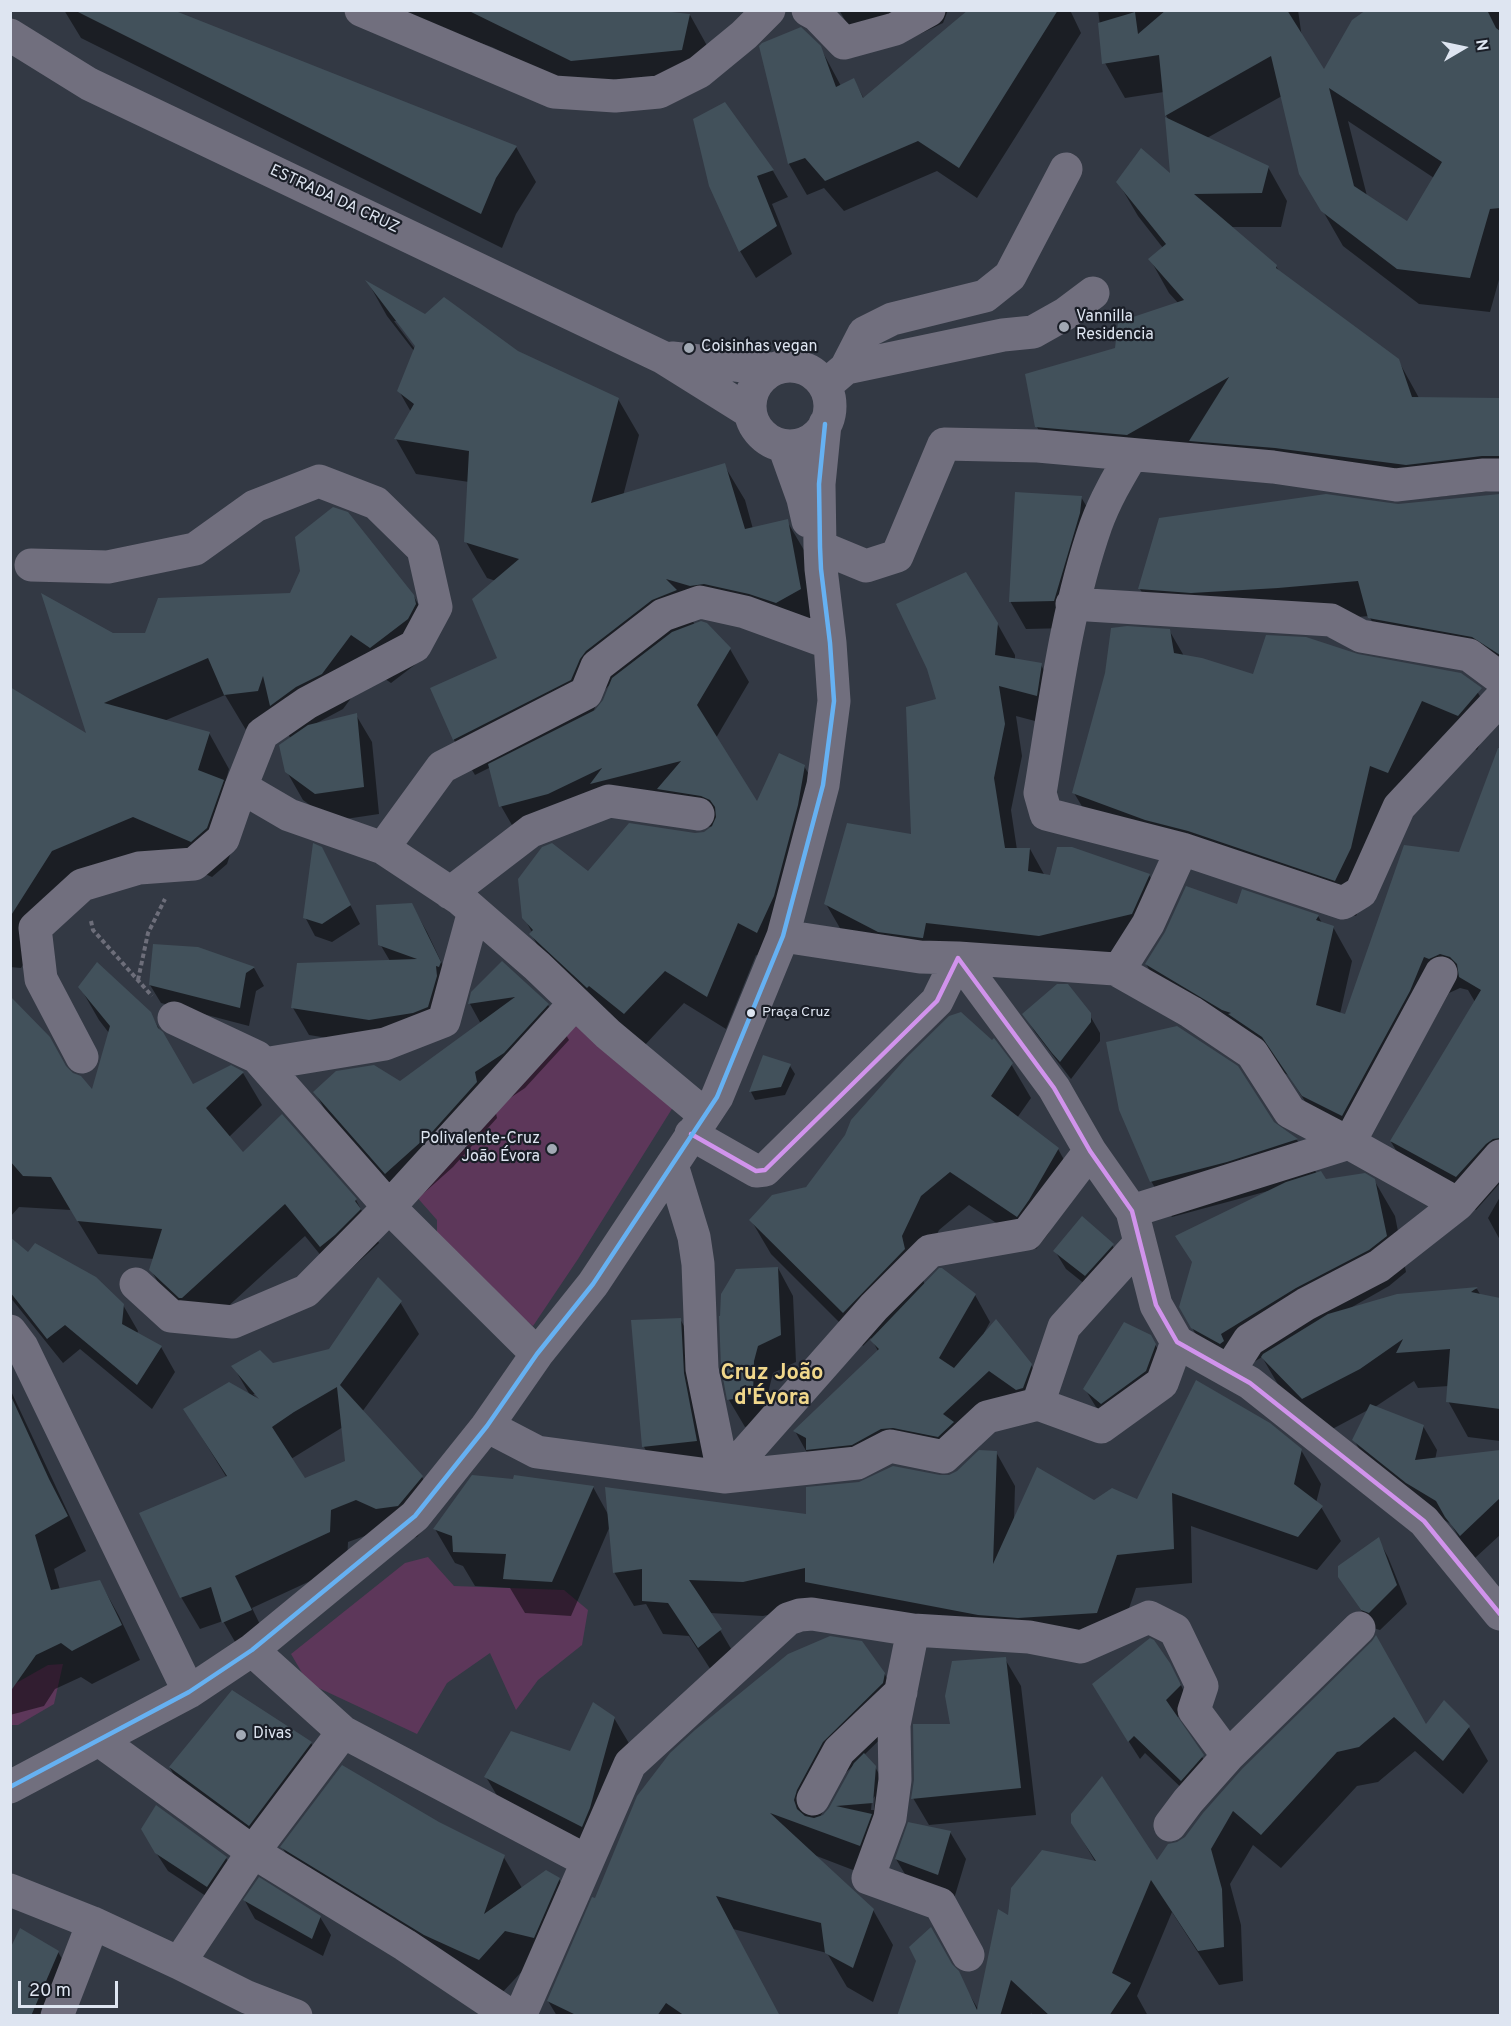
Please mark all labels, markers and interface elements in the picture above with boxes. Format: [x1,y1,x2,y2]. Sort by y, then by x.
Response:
north arrow [1433,18,1493,78]
text: N [1470,38,1492,52]
street label: ESTRADA DA CRUZ [266,162,402,238]
place label: Vannilla Residencia [1076,308,1154,346]
marker: Vannilla Residencia [1057,320,1071,334]
place label: Coisinhas vegan [701,338,818,358]
marker: Coisinhas vegan [682,341,696,355]
place label: Praça Cruz [762,1005,830,1021]
marker: Praça Cruz [745,1007,757,1019]
place label: Polivalente-Cruz João Évora [420,1130,540,1168]
marker: Polivalente-Cruz João Évora [545,1142,559,1156]
district label: Cruz João d'Évora [720,1362,824,1414]
place label: Divas [253,1725,292,1745]
marker: Divas [234,1728,248,1742]
scale bar [21,1969,122,2007]
text: 20 m [29,1980,71,2003]

